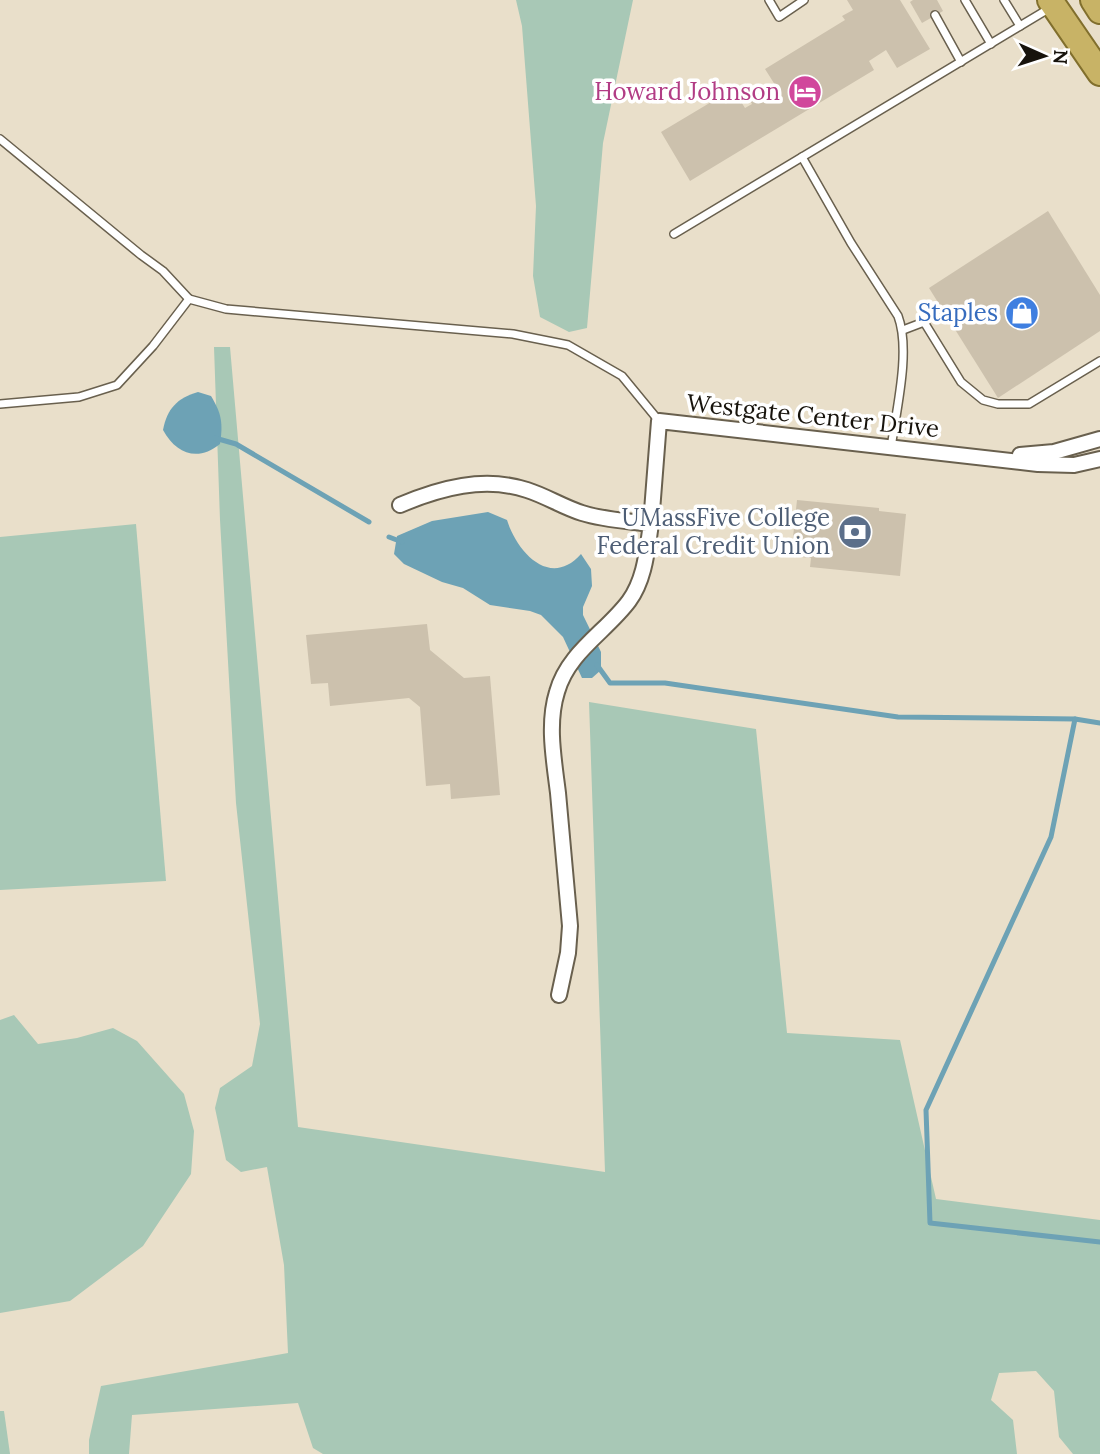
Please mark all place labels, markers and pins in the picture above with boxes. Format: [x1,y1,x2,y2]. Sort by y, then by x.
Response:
hotel icon: Howard Johnson [786,73,824,111]
place label: Howard Johnson [594,76,780,107]
shop icon: Staples [1003,294,1041,332]
place label: Staples [918,297,998,328]
place label: UMassFive College Federal Credit Union [597,502,830,561]
bank icon: UMassFive College Federal Credit Union [836,513,874,551]

